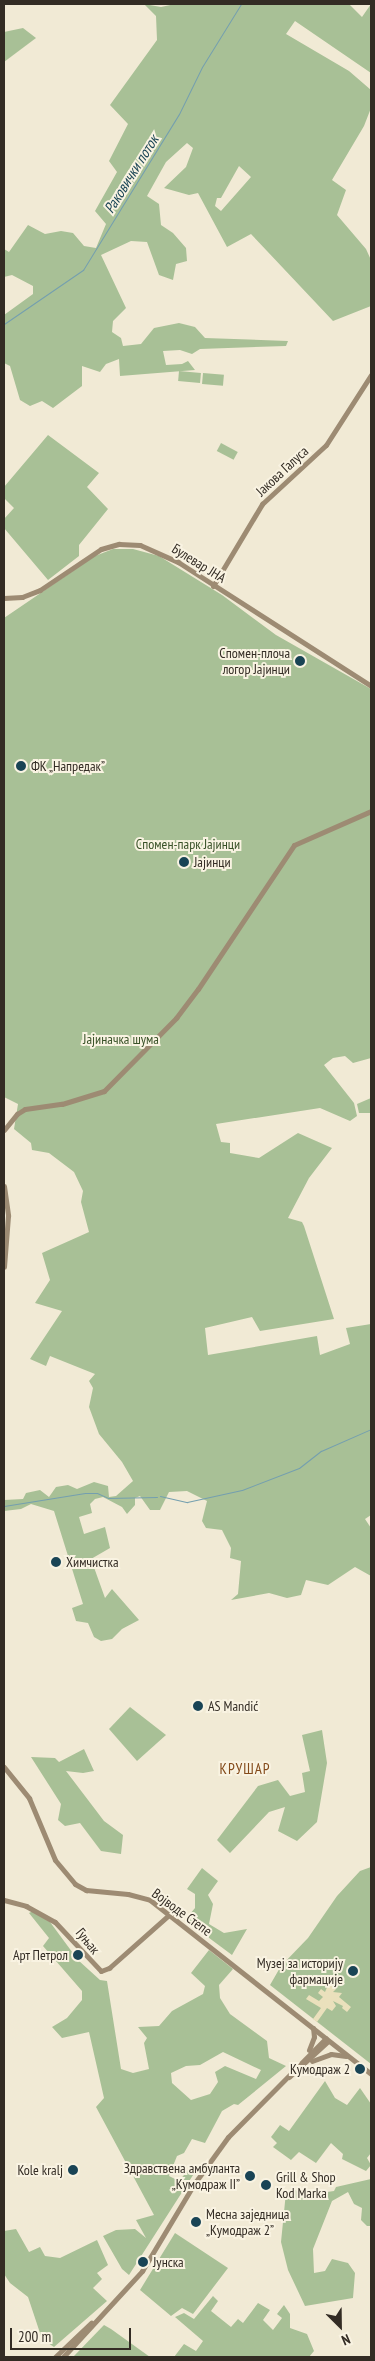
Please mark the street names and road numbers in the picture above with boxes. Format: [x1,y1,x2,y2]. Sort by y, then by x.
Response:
street label: Јакова Галуса [252,443,312,499]
street label: Булевар ЈНА [169,540,229,586]
street label: Војводе Степе [149,1885,215,1939]
street label: Гуњак [72,1925,104,1957]

